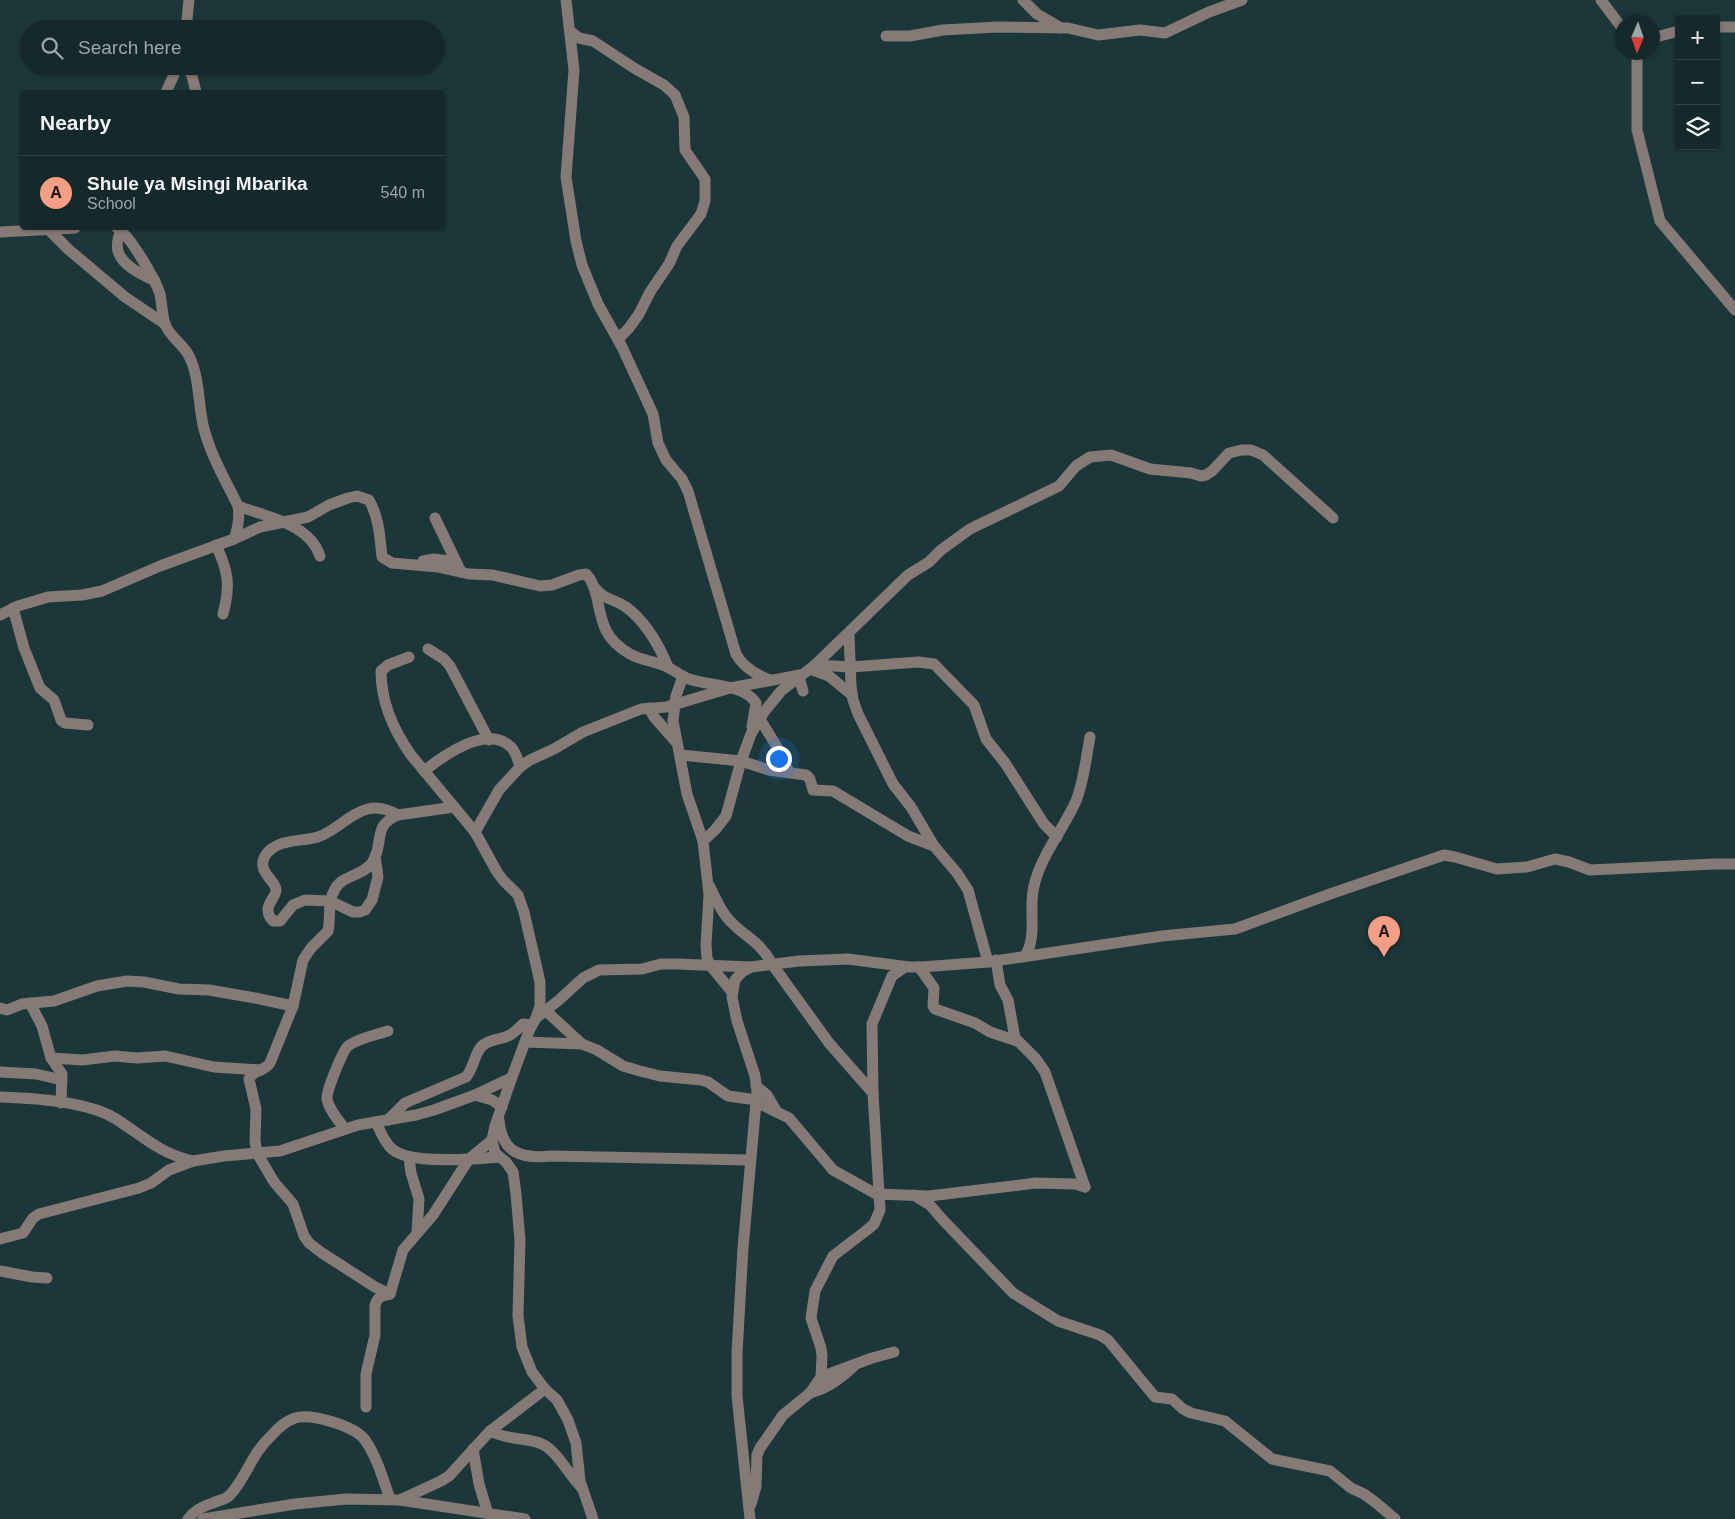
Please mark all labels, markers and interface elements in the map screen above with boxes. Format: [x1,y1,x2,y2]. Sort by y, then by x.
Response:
north arrow [1615,15,1660,60]
map controls [1675,15,1720,150]
button: + [1675,15,1720,60]
search box [20,20,445,75]
icon: search [38,34,66,62]
text: Search here [78,37,182,58]
button: − [1675,60,1720,105]
button: layers [1675,105,1720,150]
text: Nearby [40,111,111,134]
text: Shule ya Msingi Mbarika [87,173,308,194]
text: A [50,184,62,201]
text: 540 m [381,184,425,201]
text: School [87,195,136,212]
your location [766,746,792,772]
pin: A [1368,916,1400,957]

